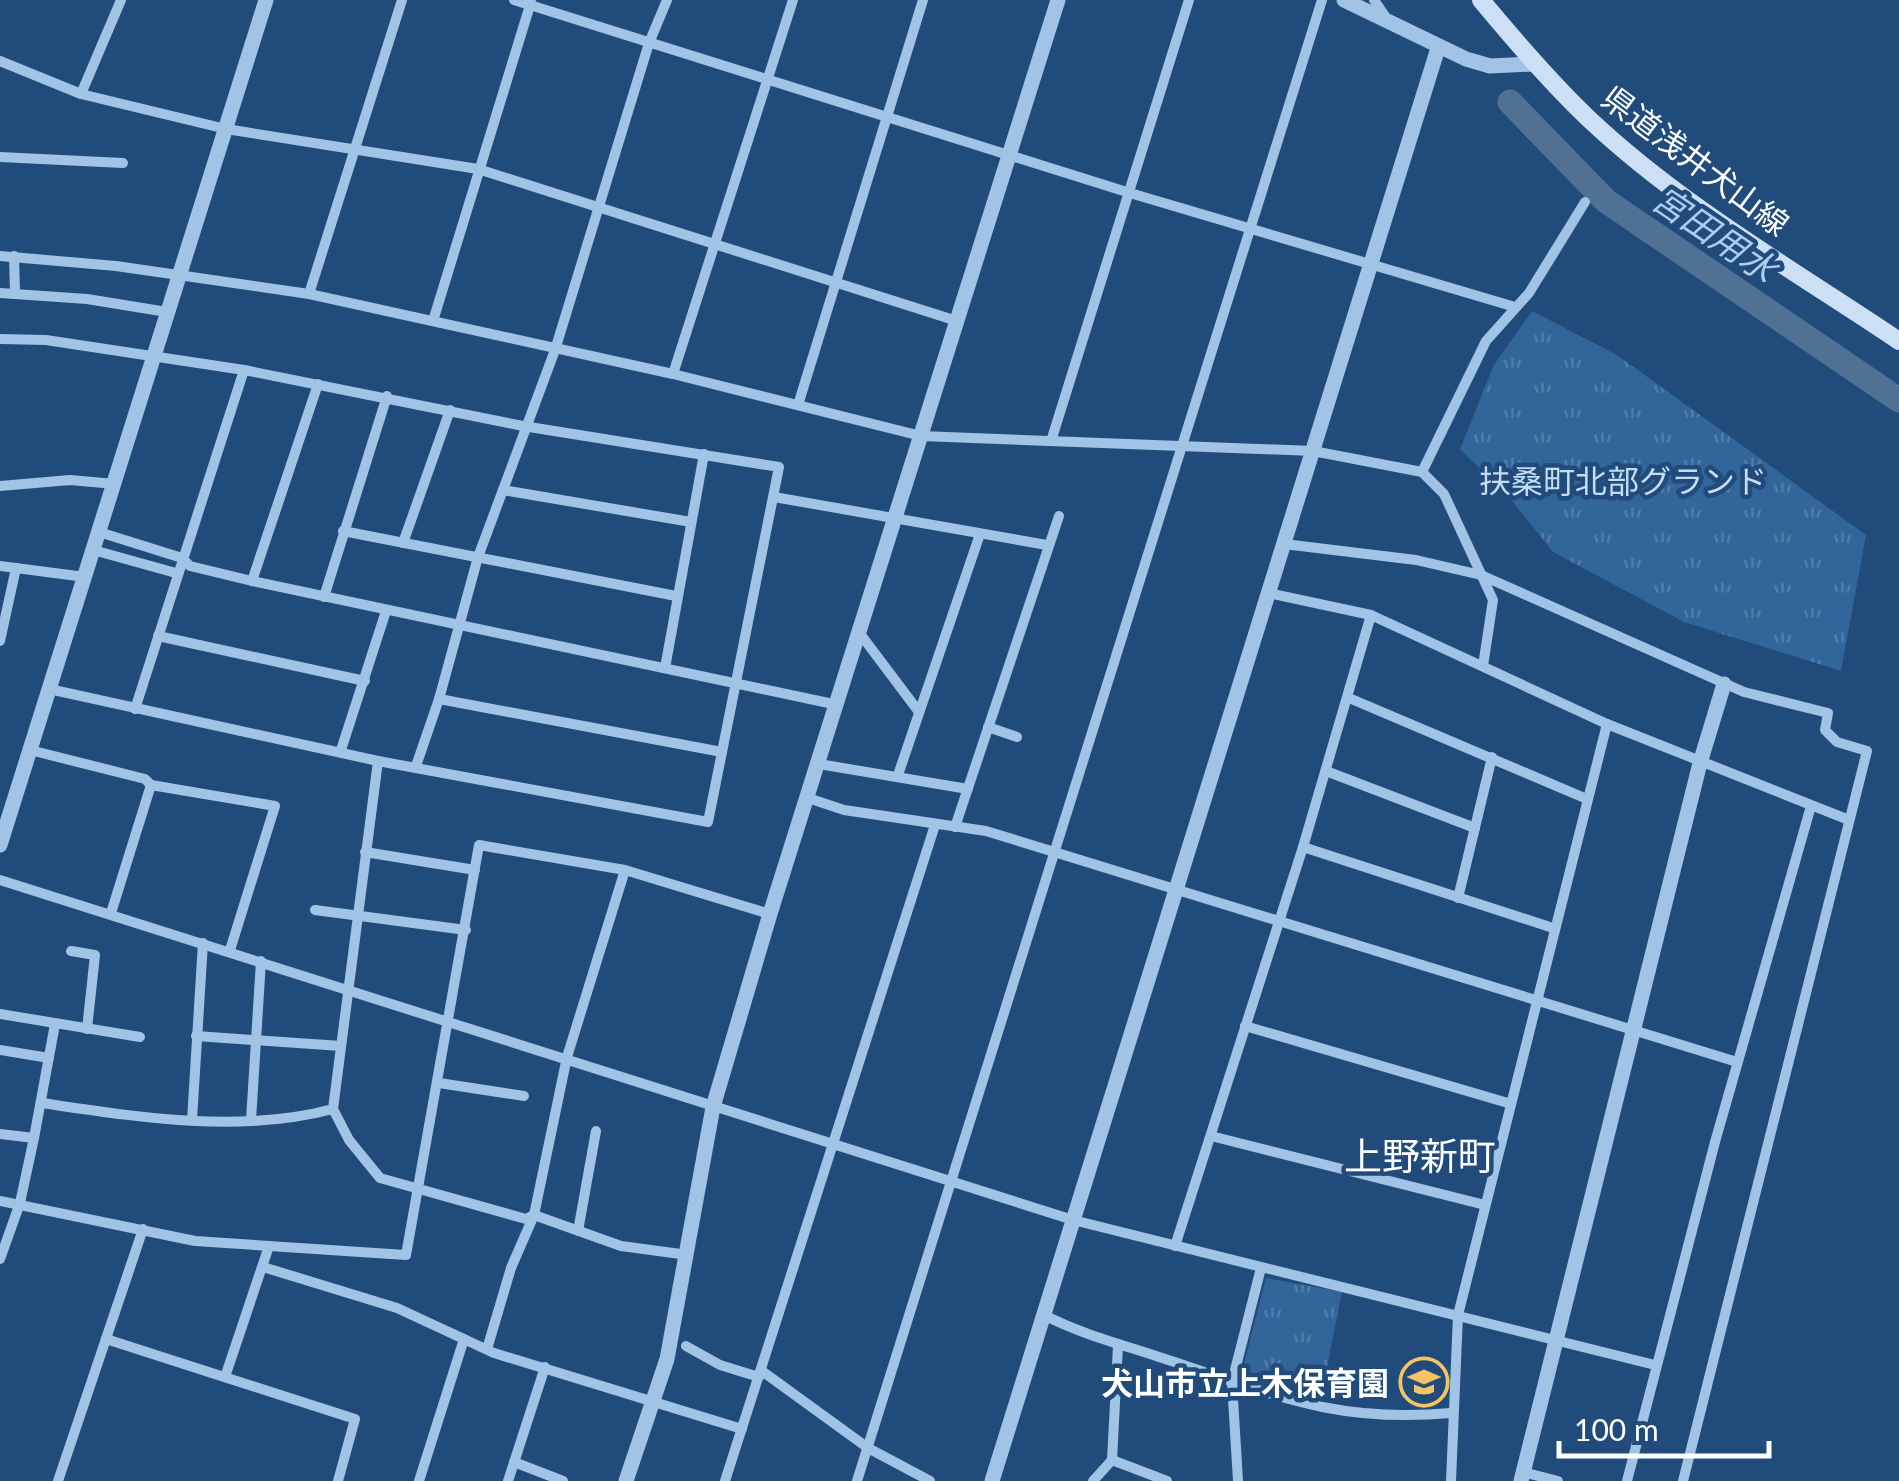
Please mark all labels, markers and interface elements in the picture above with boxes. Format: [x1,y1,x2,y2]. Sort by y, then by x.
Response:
street label: 県道浅井犬山線 [1595,77,1797,243]
water label: 宮田用水 [1645,176,1788,292]
park label: 扶桑町北部グランド [1479,461,1767,500]
district label: 上野新町 [1344,1132,1496,1178]
school or university icon: 犬山市立上木保育園 [1398,1356,1450,1408]
place label: 犬山市立上木保育園 [1101,1363,1389,1402]
scale bar [1559,1396,1769,1458]
text: 100 m [1574,1411,1659,1447]

